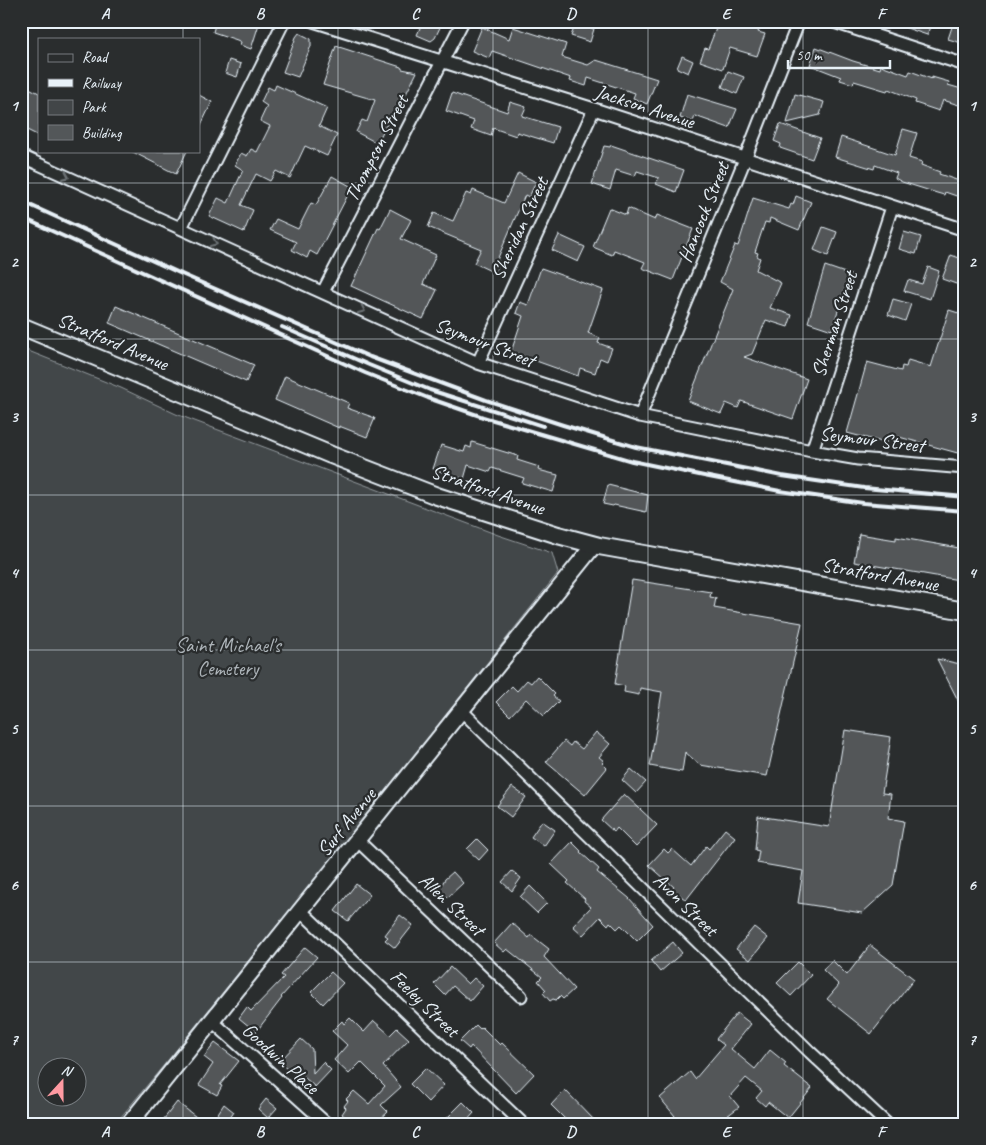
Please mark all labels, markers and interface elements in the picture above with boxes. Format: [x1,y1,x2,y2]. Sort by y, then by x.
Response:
text: A [101,4,111,24]
text: B [256,4,266,24]
text: C [411,4,421,24]
text: D [566,4,577,24]
text: E [722,4,733,24]
text: F [877,4,888,24]
legend [38,38,200,152]
scale bar [788,38,891,70]
text: 50 m [796,46,823,65]
text: Road [82,48,109,67]
text: Railway [82,74,123,93]
street label: Jackson Avenue [591,78,699,135]
street label: Thompson Street [339,89,415,206]
text: 1 [10,96,19,116]
text: 1 [968,96,977,116]
text: Park [82,98,107,117]
text: Building [82,124,122,143]
street label: Hancock Street [672,156,736,266]
one-way arrow [61,169,70,180]
street label: Sheridan Street [485,171,555,283]
one-way arrow [209,236,218,247]
text: 2 [10,252,19,272]
text: 2 [968,252,977,272]
street label: Sherman Street [806,266,864,380]
one-way arrow [357,303,366,314]
street label: Stratford Avenue [54,307,173,377]
street label: Seymour Street [431,312,541,374]
text: 3 [10,407,19,427]
text: 3 [968,407,977,427]
street label: Seymour Street [818,421,929,459]
street label: Stratford Avenue [428,458,549,521]
street label: Stratford Avenue [820,552,942,597]
text: 4 [10,563,19,583]
text: 4 [968,563,977,583]
park label: Saint Michael's Cemetery [175,633,283,681]
text: 5 [11,719,20,739]
text: 5 [969,719,978,739]
street label: Surf Avenue [311,782,382,862]
street label: Avon Street [648,867,725,943]
street label: Allen Street [414,868,492,943]
text: 6 [10,875,19,895]
text: 6 [968,875,977,895]
street label: Feeley Street [385,964,466,1044]
street label: Goodwin Place [237,1017,325,1100]
text: 7 [10,1030,19,1050]
text: 7 [968,1030,977,1050]
north arrow [38,1058,88,1108]
text: N [59,1061,76,1081]
text: A [101,1122,111,1142]
text: B [256,1122,266,1142]
text: C [411,1122,421,1142]
text: D [566,1122,577,1142]
text: E [722,1122,733,1142]
text: F [877,1122,888,1142]

